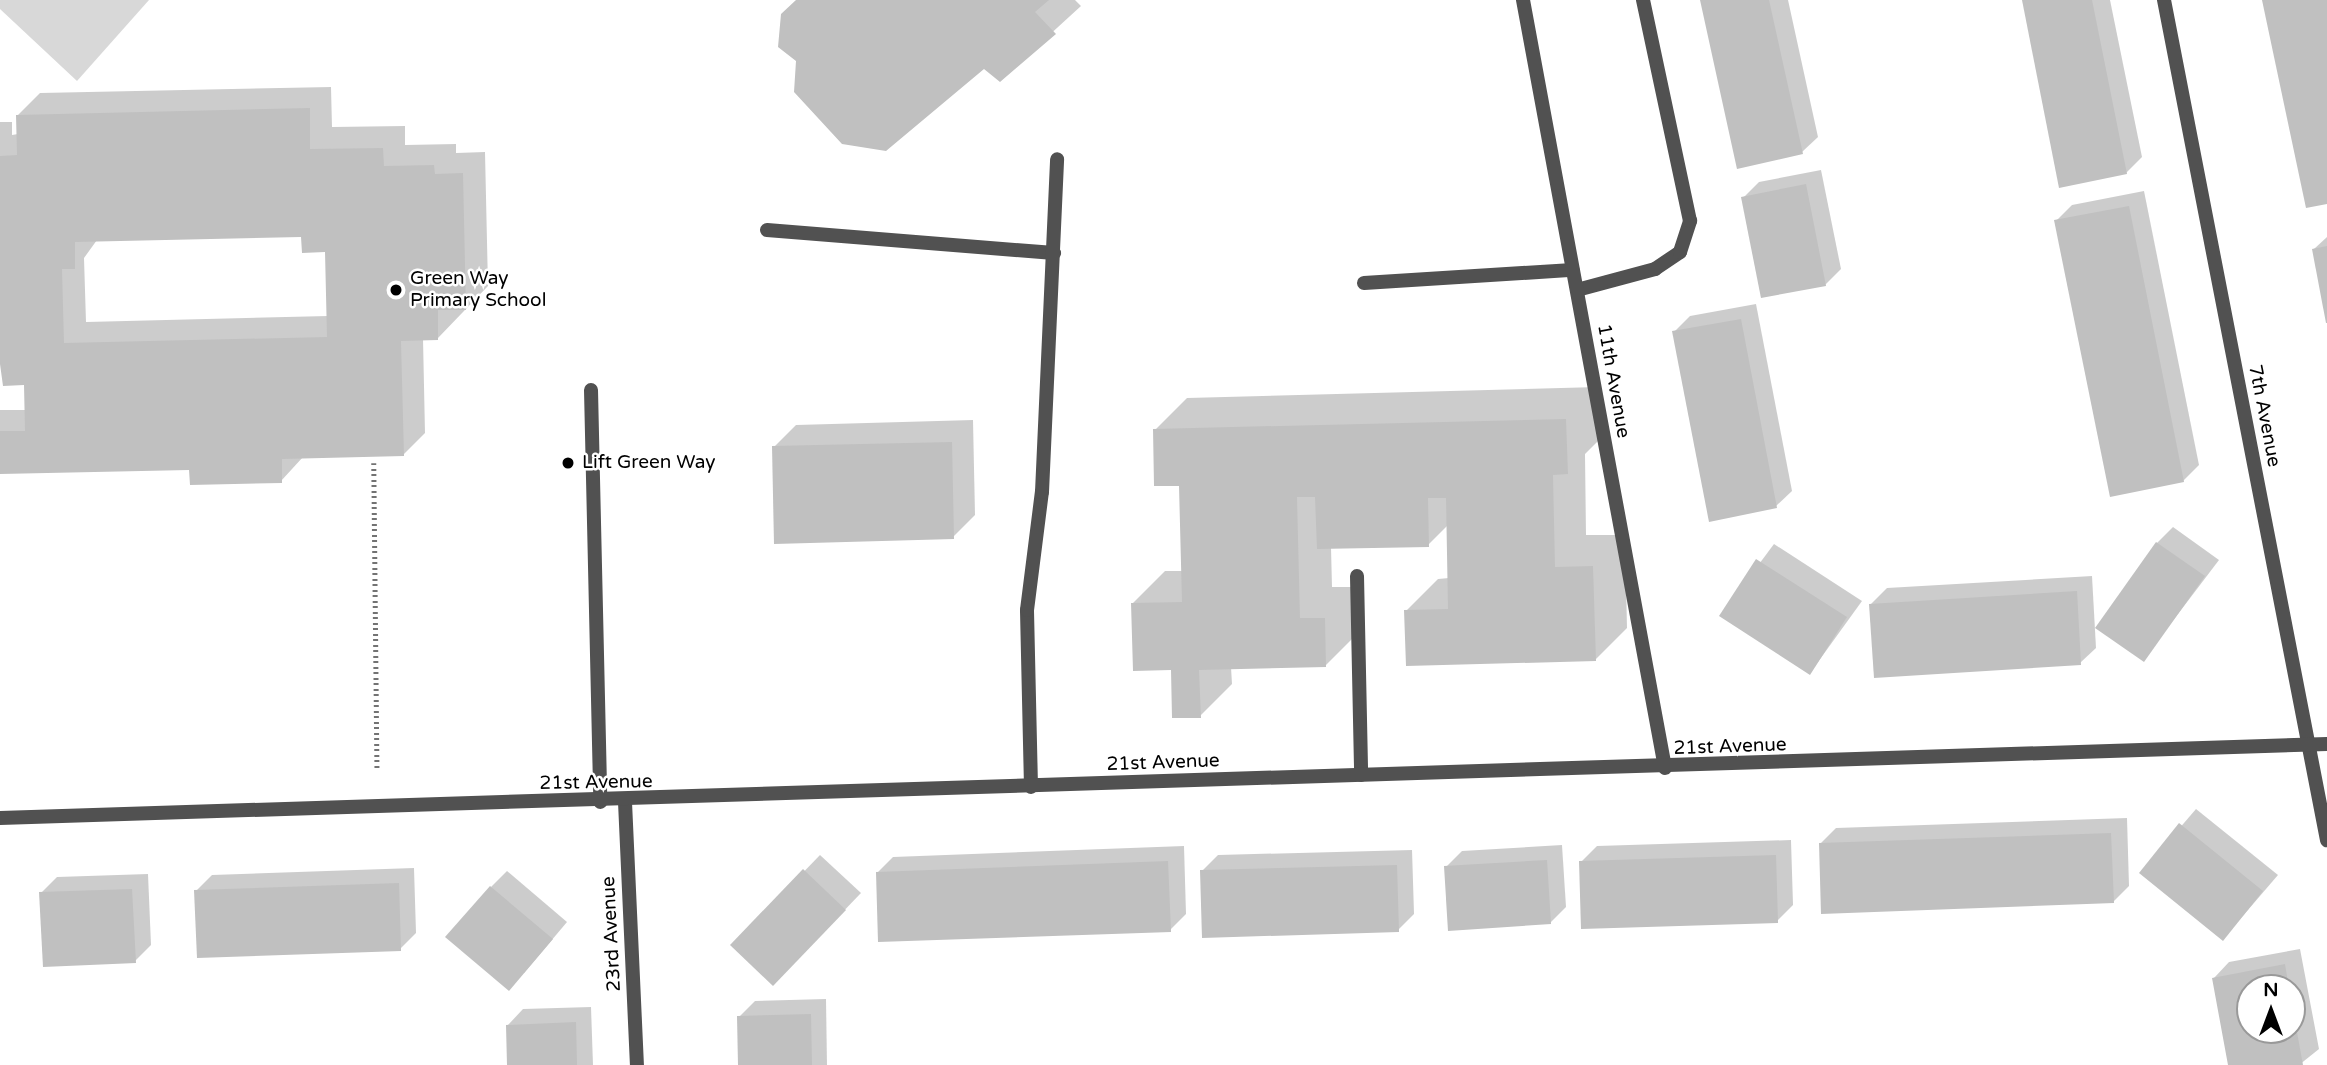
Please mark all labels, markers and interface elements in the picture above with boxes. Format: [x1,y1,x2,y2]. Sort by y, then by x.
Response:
place label: Green Way Primary School [410,268,546,312]
marker: Green Way Primary School [388,282,404,298]
street label: 11th Avenue [1592,322,1634,440]
street label: 7th Avenue [2243,363,2285,469]
place label: Lift Green Way [582,452,715,474]
marker: Lift Green Way [560,455,576,471]
street label: 21st Avenue [1673,734,1787,760]
street label: 21st Avenue [1106,750,1220,776]
street label: 21st Avenue [539,771,653,795]
street label: 23rd Avenue [598,876,626,992]
north arrow [2236,974,2306,1044]
text: N [2263,979,2279,1001]

